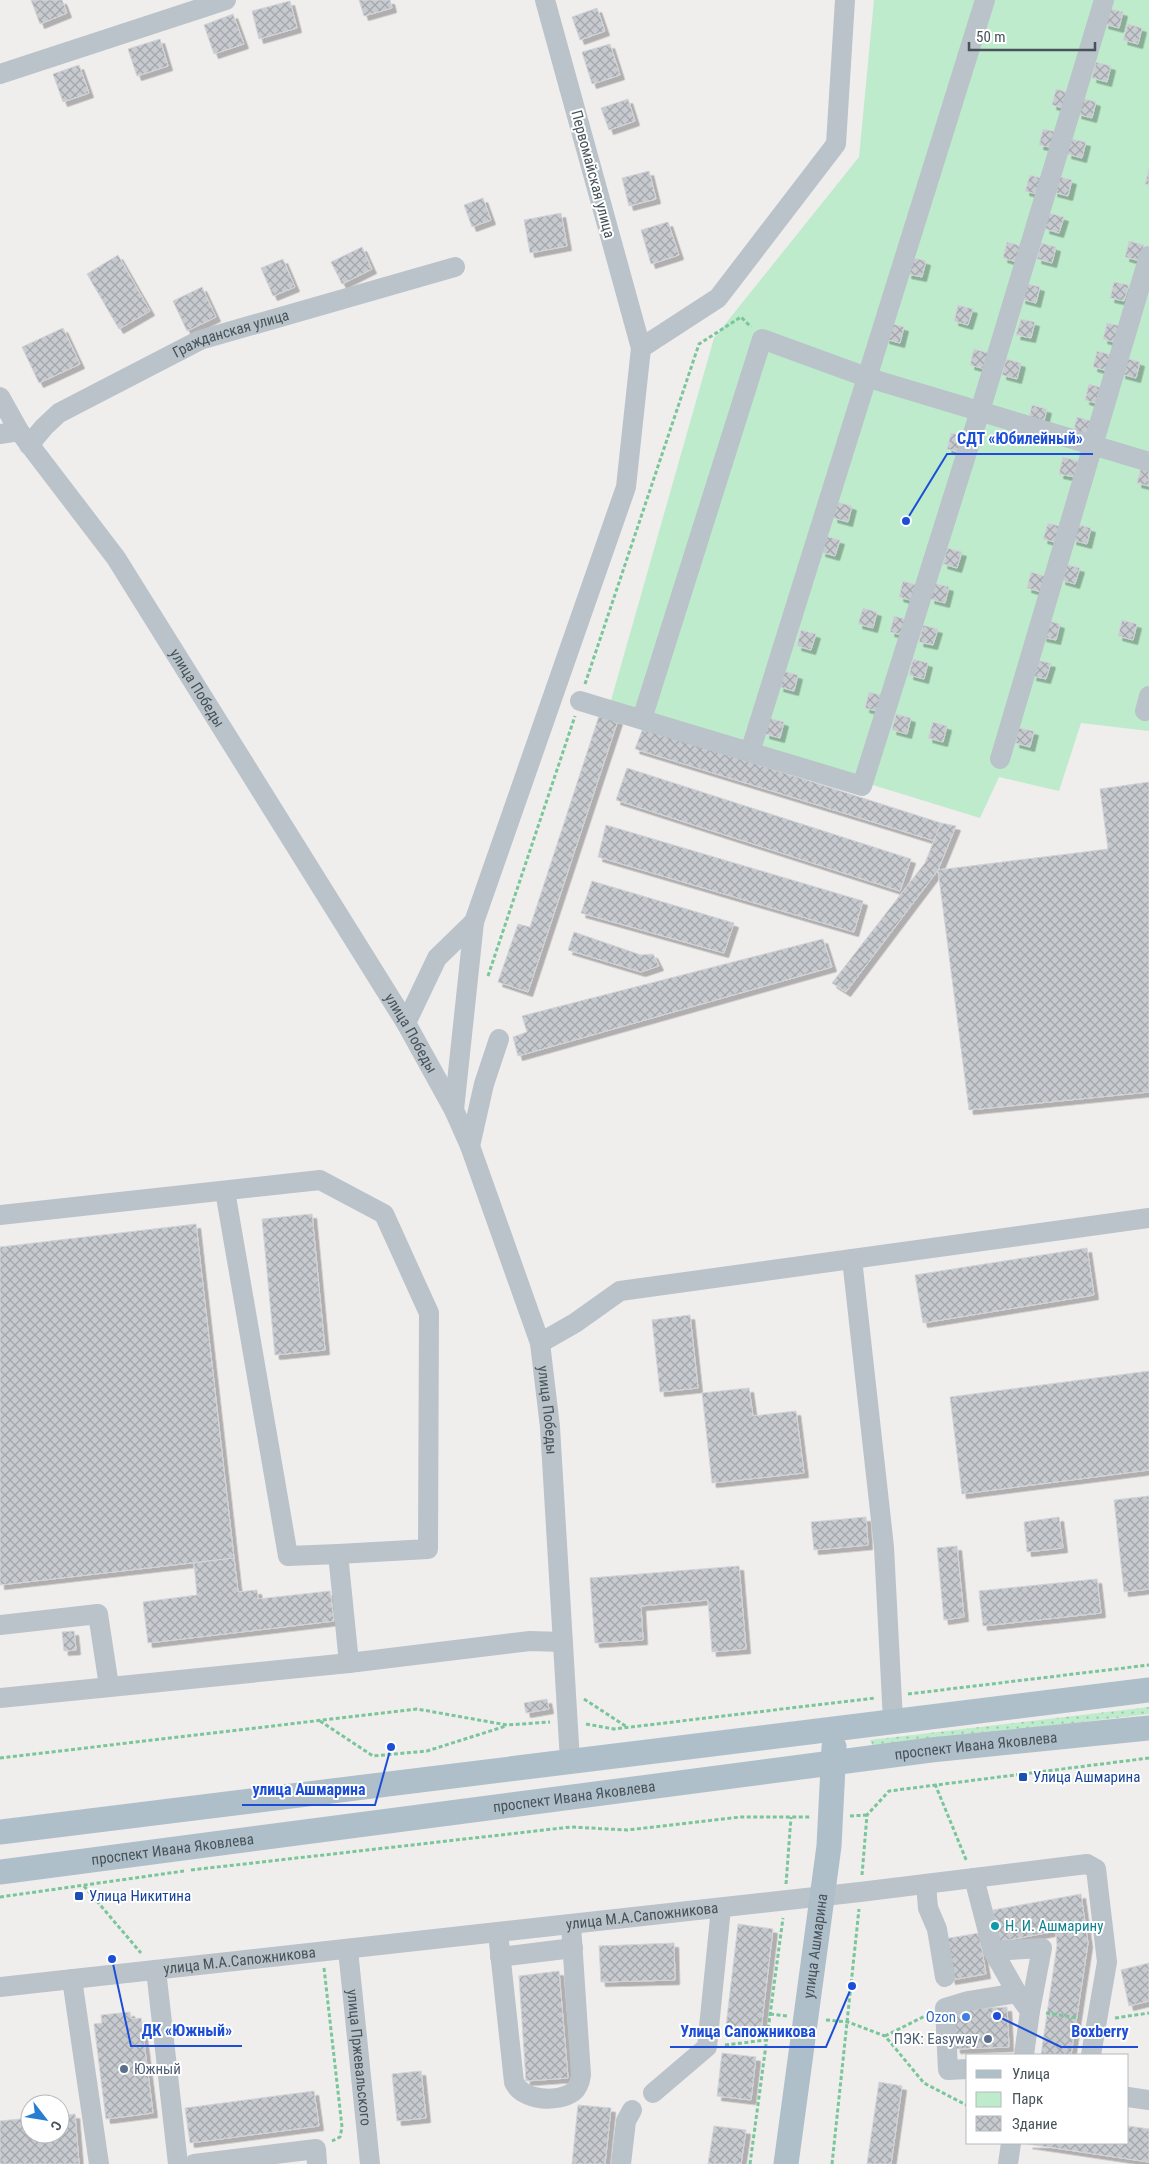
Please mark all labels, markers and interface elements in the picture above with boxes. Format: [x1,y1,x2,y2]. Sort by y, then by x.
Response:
scale bar [969,20,1095,52]
text: 50 m [976,28,1006,46]
street label: Первомайская улица [567,108,619,240]
street label: Гражданская улица [170,306,291,362]
callout: СДТ «Юбилейный» [947,423,1093,454]
text: СДТ «Юбилейный» [957,429,1083,448]
street label: улица Победы [166,645,228,731]
street label: улица Победы [381,990,441,1076]
street label: улица Победы [534,1365,561,1455]
street label: проспект Ивана Яковлева [893,1728,1058,1764]
place label: Улица Ашмарина [1033,1768,1140,1786]
marker: Улица Ашмарина [1017,1771,1029,1783]
callout: улица Ашмарина [242,1774,375,1805]
street label: проспект Ивана Яковлева [492,1777,656,1816]
text: улица Ашмарина [252,1780,366,1799]
street label: проспект Ивана Яковлева [90,1830,255,1869]
place label: Улица Никитина [89,1887,191,1905]
marker: Улица Никитина [73,1890,85,1902]
street label: улица Ашмарина [799,1892,831,2000]
street label: улица М.А.Сапожникова [565,1899,719,1933]
place label: Н. И. Ашмарину [1005,1917,1103,1935]
marker: Н. И. Ашмарину [989,1920,1001,1932]
street label: улица М.А.Сапожникова [163,1943,317,1978]
street label: улица Пржевальского [343,1988,375,2127]
place label: Ozon [926,2008,956,2026]
marker: Ozon [960,2011,972,2023]
callout: ДК «Южный» [131,2015,242,2046]
callout: Улица Сапожникова [670,2016,826,2047]
callout: Boxberry [1061,2016,1138,2047]
text: ДК «Южный» [142,2021,232,2040]
text: Улица Сапожникова [680,2022,816,2041]
text: Boxberry [1071,2022,1129,2041]
place label: ПЭК: Easyway [894,2030,978,2048]
marker: ПЭК: Easyway [982,2033,994,2045]
legend [966,2054,1129,2144]
place label: Южный [134,2060,181,2078]
marker: Южный [118,2063,130,2075]
text: Улица [1012,2065,1050,2083]
text: Парк [1012,2090,1043,2108]
north arrow [20,2094,70,2144]
text: Здание [1012,2115,1057,2133]
text: С [47,2118,65,2133]

